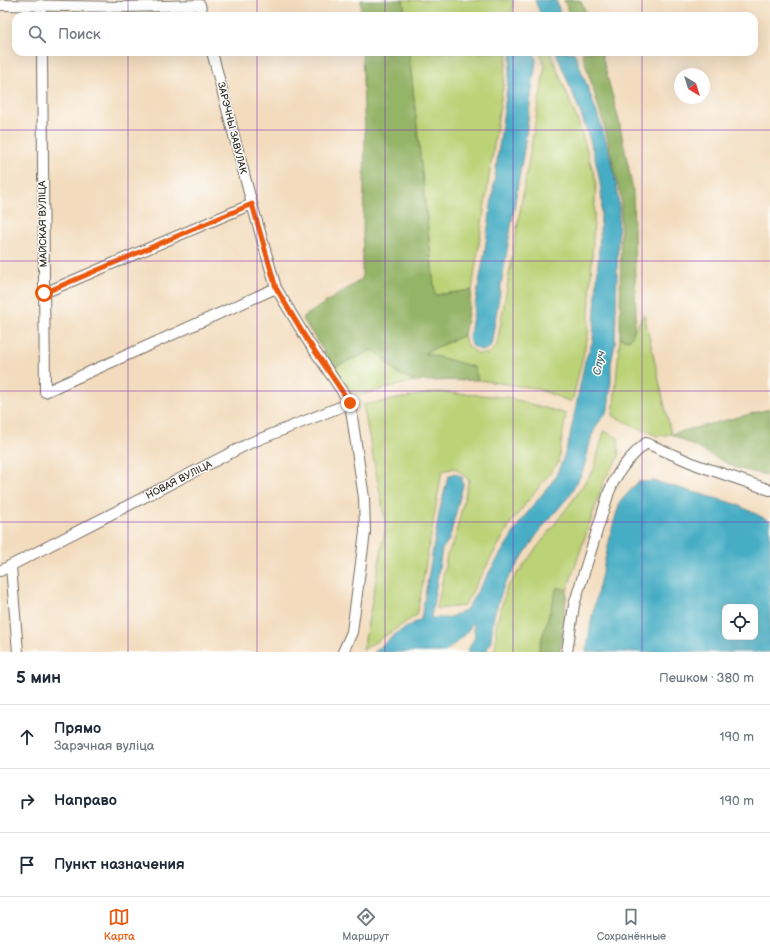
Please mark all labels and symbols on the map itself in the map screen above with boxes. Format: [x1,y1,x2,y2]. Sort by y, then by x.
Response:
north arrow [674,68,710,104]
street label: ЗАРЭЧНЫ ЗАВУЛАК [215,81,249,176]
street label: МАЙСКАЯ ВУЛІЦА [36,180,50,267]
route start [35,284,53,302]
water label: Случ [590,349,608,376]
route end [341,394,359,412]
street label: НОВАЯ ВУЛІЦА [144,458,215,502]

